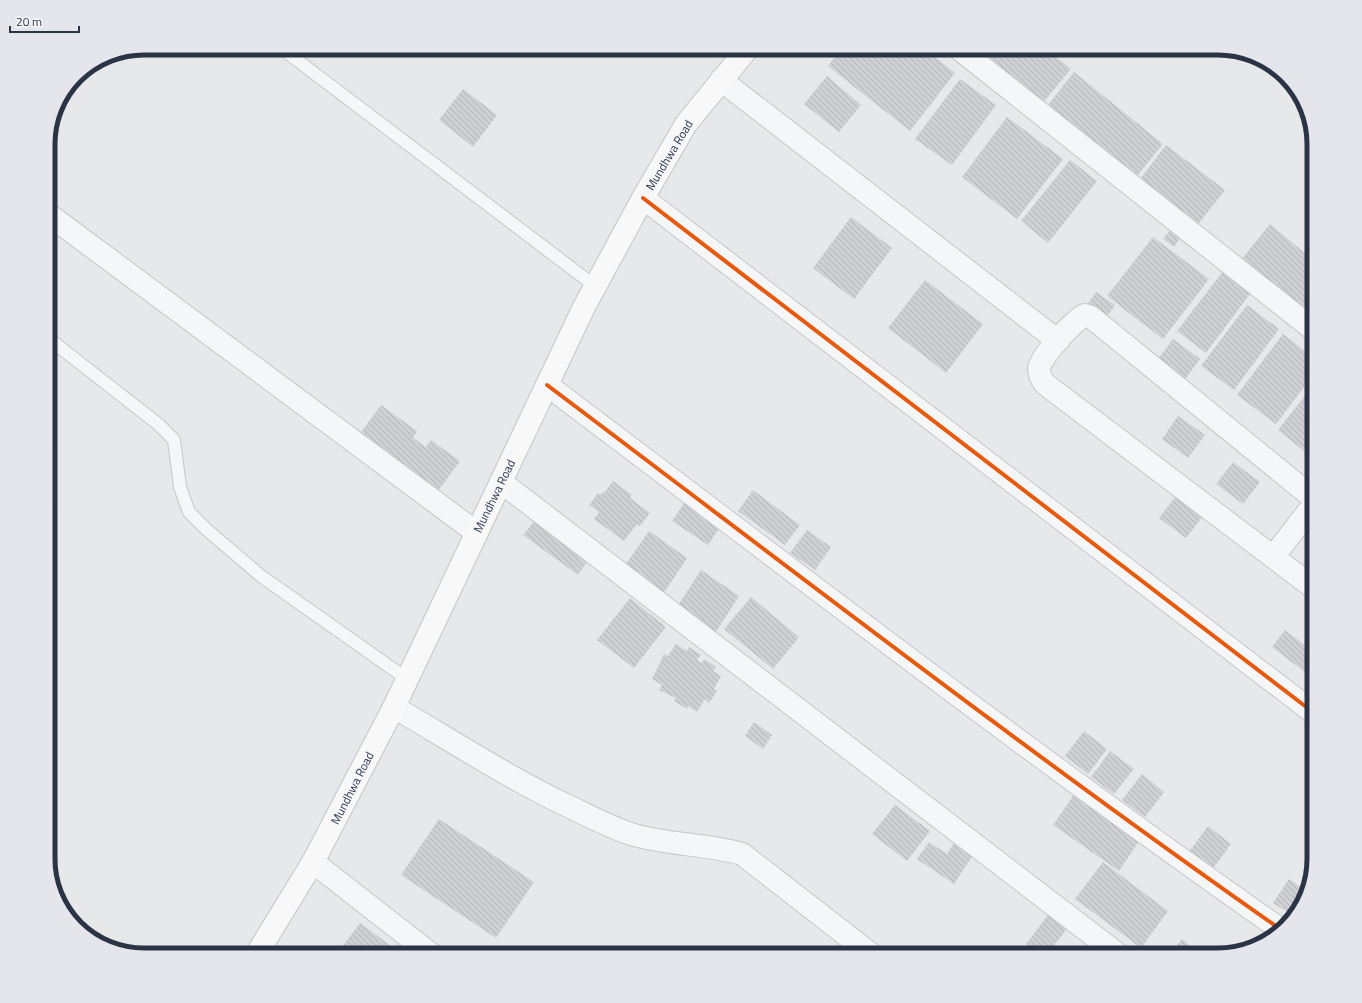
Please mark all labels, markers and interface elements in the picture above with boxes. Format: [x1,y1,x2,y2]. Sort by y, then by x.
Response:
scale bar [10,8,79,34]
text: 20 m [16,12,42,31]
street label: Mundhwa Road [640,116,698,194]
street label: Mundhwa Road [468,456,520,536]
street label: Mundhwa Road [326,748,378,828]

